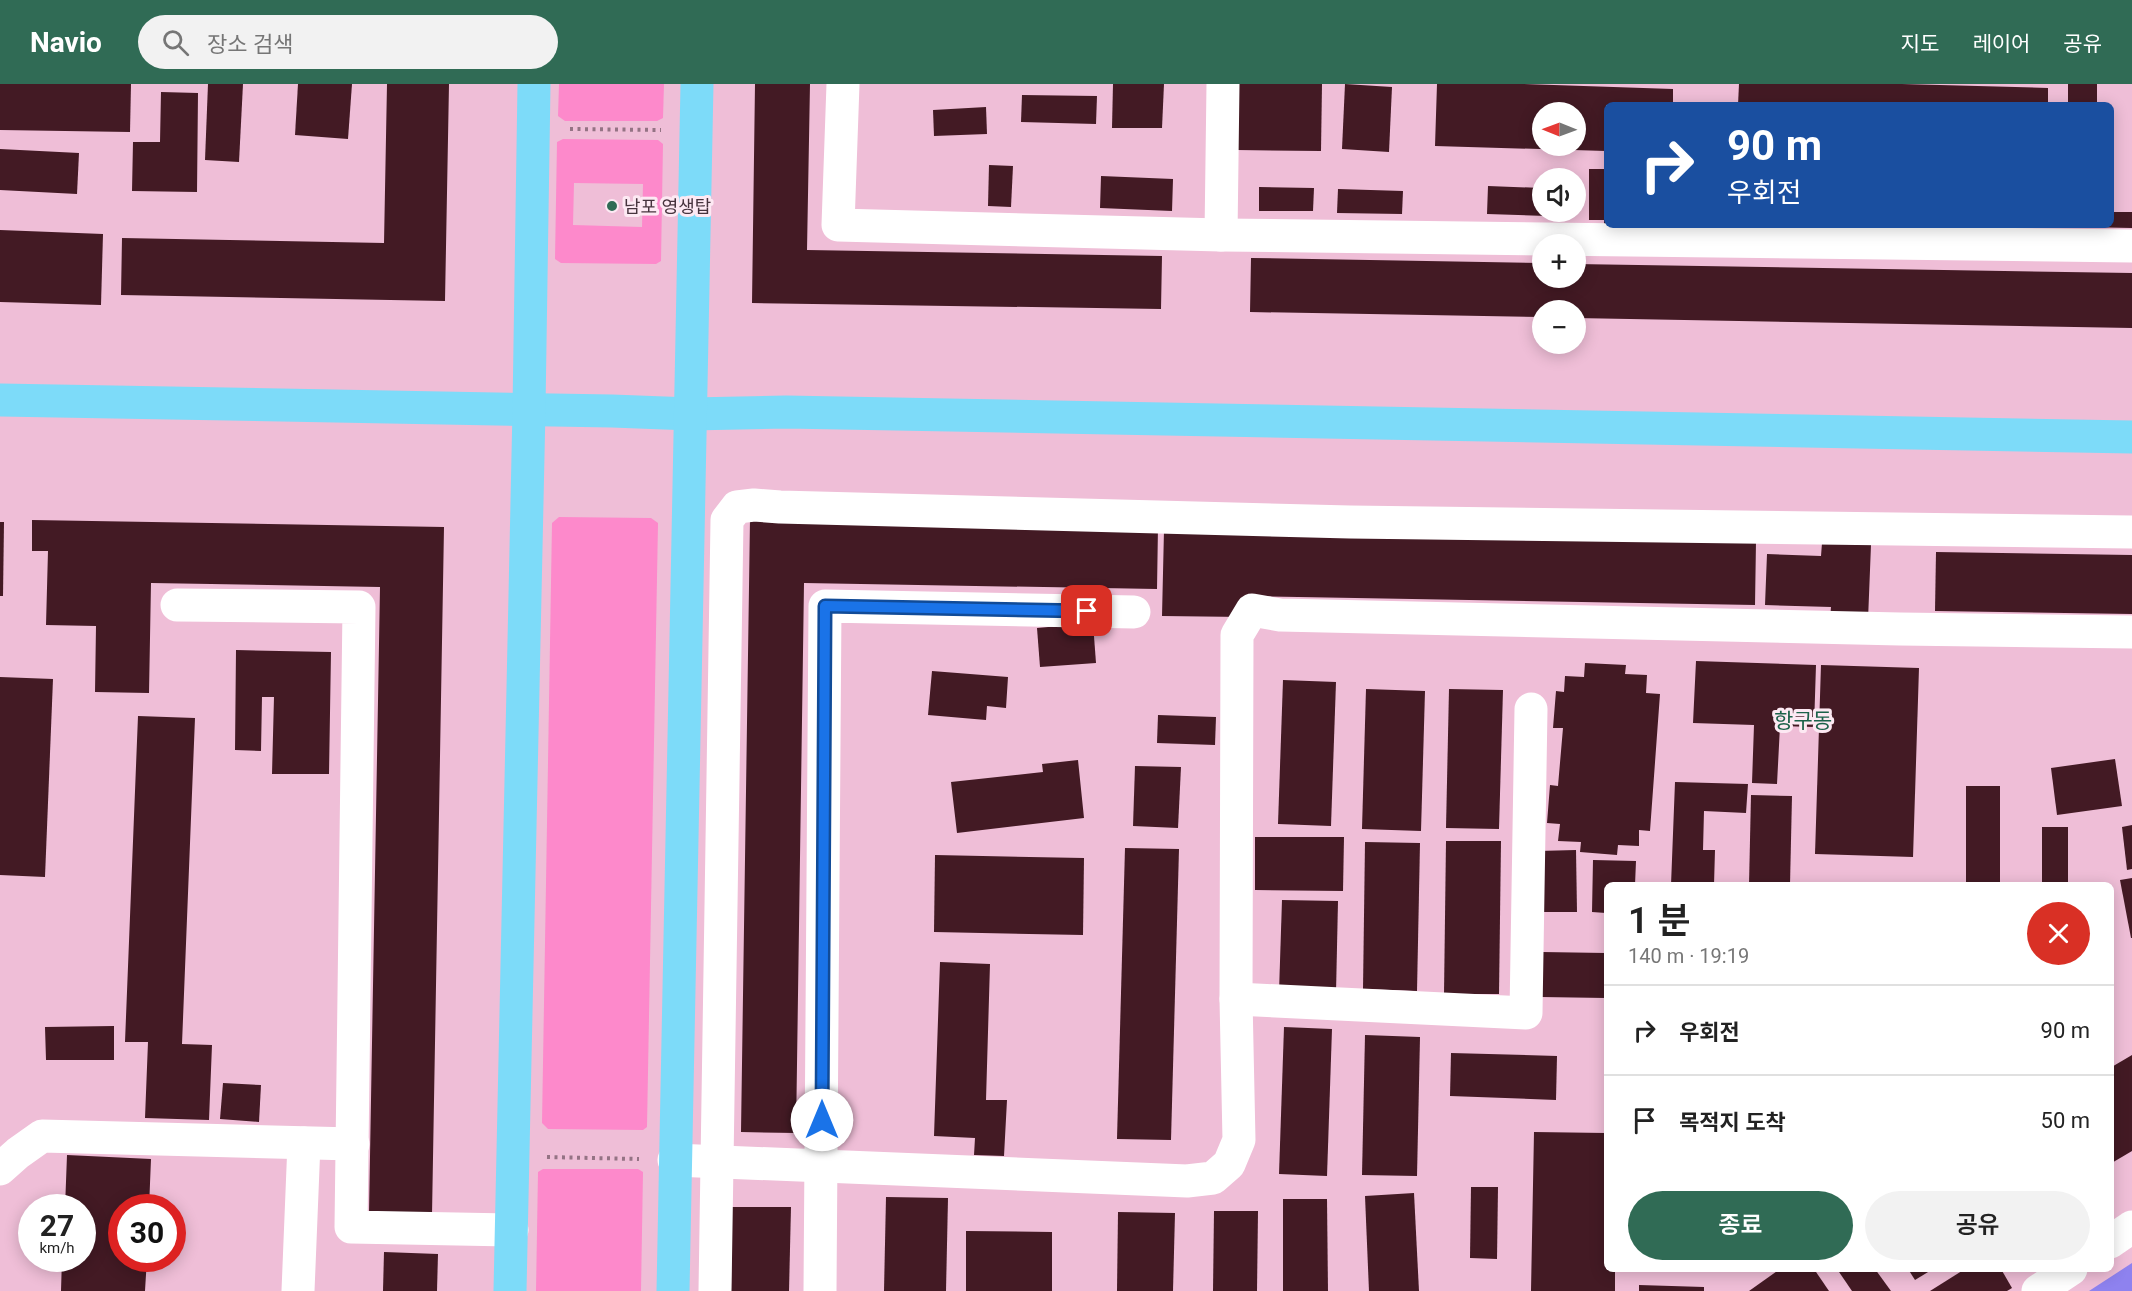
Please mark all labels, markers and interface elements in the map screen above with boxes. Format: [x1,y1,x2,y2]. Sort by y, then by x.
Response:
search box [138,15,558,69]
text: Navio [30,26,102,59]
icon: search [159,26,192,59]
text: 장소 검색 [207,32,293,57]
text: 지도 [1901,32,1939,56]
text: 레이어 [1972,32,2030,56]
text: 공유 [2063,32,2102,56]
north arrow [1532,102,1586,156]
map controls [1532,102,1586,354]
text: 90 m [1727,121,1822,170]
icon: right [1628,126,1706,204]
button: sound [1532,168,1586,222]
text: 우회전 [1727,177,1802,209]
place label: 남포 영생탑 [624,196,711,217]
marker: 남포 영생탑 [605,199,619,213]
button: + [1532,234,1586,288]
button: − [1532,300,1586,354]
pin [1061,585,1112,636]
icon: arrive [1070,594,1103,627]
district label: 항구동 [1774,709,1832,733]
text: 1 분 [1628,900,1691,942]
button: close [2027,902,2090,965]
text: 140 m · 19:19 [1628,944,1749,968]
icon: right [1628,1014,1661,1047]
text: 90 m [2041,1018,2090,1043]
text: 우회전 [1679,1020,1740,1045]
position arrow [790,1088,854,1152]
icon: arrive [1628,1104,1661,1137]
text: 50 m [2041,1108,2090,1133]
text: 목적지 도착 [1679,1110,1786,1135]
button: 종료 [1628,1191,1853,1260]
button: 공유 [1865,1191,2090,1260]
speed limit sign: 30 [108,1194,186,1272]
text: 27 [40,1208,74,1243]
text: km/h [39,1239,75,1257]

